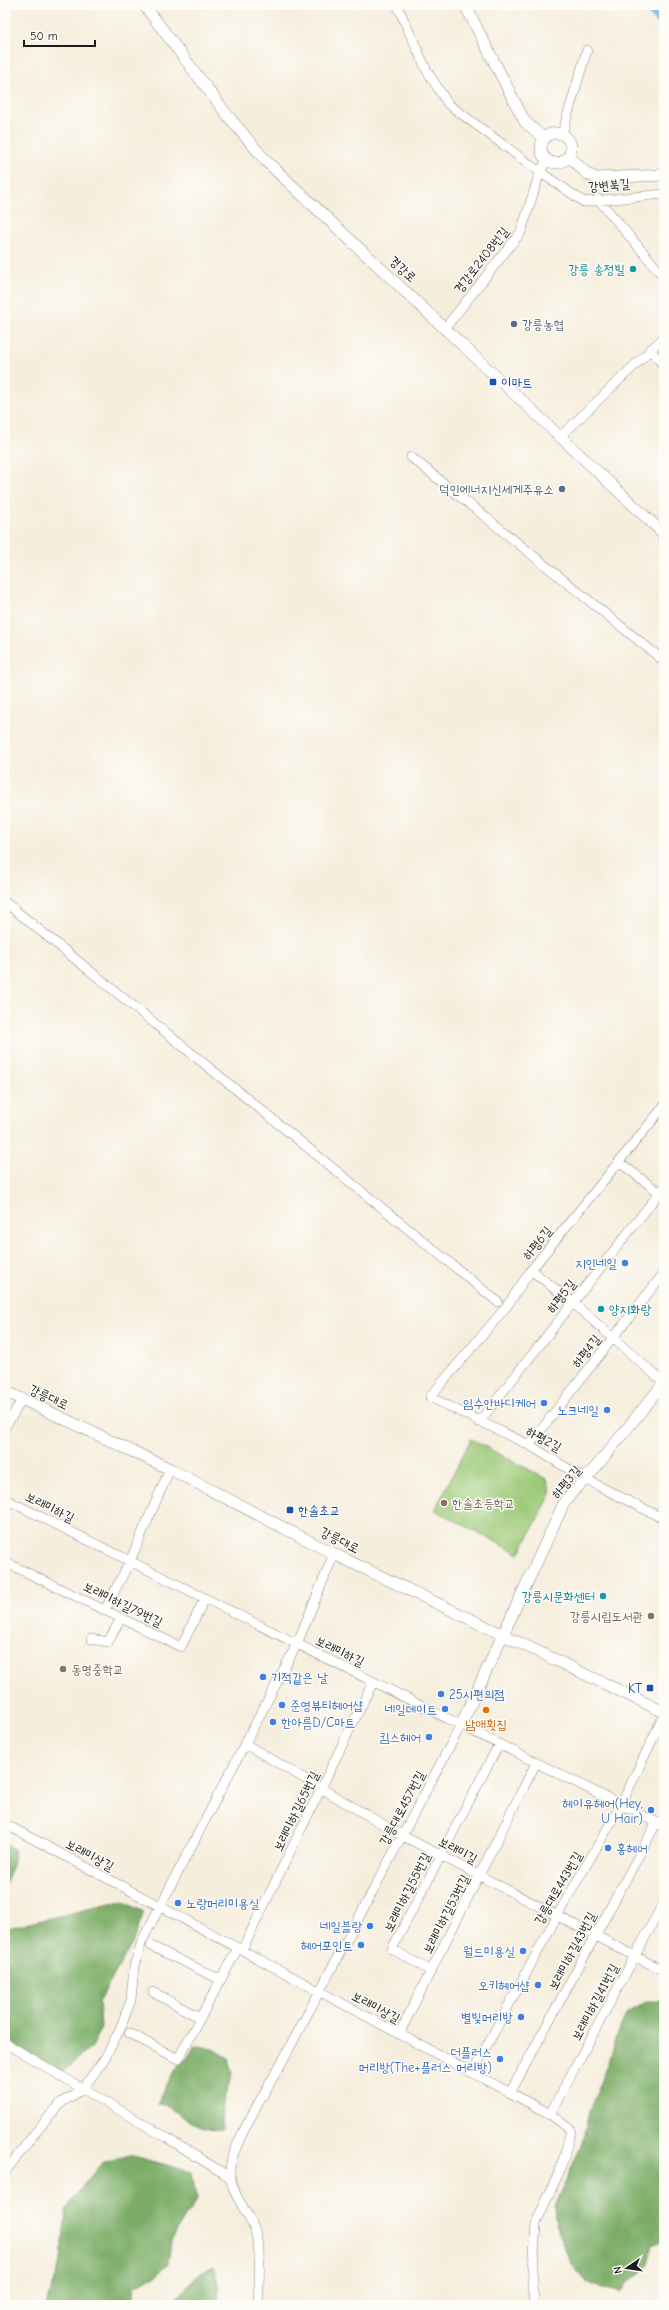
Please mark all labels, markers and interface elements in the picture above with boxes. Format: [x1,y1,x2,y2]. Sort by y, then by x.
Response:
scale bar [24,22,95,48]
text: 50 m [30,29,58,43]
street label: 강변북길 [588,176,630,194]
street label: 경강로2408번길 [450,224,512,296]
street label: 경강로 [386,253,420,285]
place label: 강릉 송정빌 [568,262,626,277]
marker: 강릉 송정빌 [628,264,638,274]
place label: 강릉농협 [522,317,564,332]
marker: 강릉농협 [509,319,519,329]
place label: 이마트 [501,375,532,390]
marker: 이마트 [488,377,498,387]
place label: 덕인에너지신세게주유소 [439,482,554,497]
marker: 덕인에너지신세게주유소 [557,484,567,494]
street label: 하평6길 [519,1223,555,1263]
place label: 지인네일 [575,1256,617,1271]
marker: 지인네일 [620,1258,630,1268]
street label: 하평5길 [543,1276,579,1316]
place label: 양지화랑 [609,1302,651,1317]
marker: 양지화랑 [596,1304,606,1314]
street label: 하평4길 [568,1332,604,1370]
street label: 강릉대로 [27,1381,71,1413]
place label: 임수안바디케어 [463,1396,536,1411]
marker: 임수안바디케어 [539,1398,549,1408]
place label: 노크네일 [557,1403,599,1418]
marker: 노크네일 [602,1405,612,1415]
street label: 하평2길 [524,1423,564,1455]
street label: 하평3길 [548,1463,584,1501]
street label: 보래미하길 [23,1489,77,1525]
place label: 한솔초등학교 [452,1496,515,1511]
marker: 한솔초등학교 [439,1498,449,1508]
place label: 한솔초교 [298,1503,340,1518]
marker: 한솔초교 [285,1505,295,1515]
street label: 강릉대로 [318,1524,362,1556]
street label: 보래미하길79번길 [81,1578,165,1630]
place label: 강릉시문화센터 [522,1589,595,1604]
marker: 강릉시문화센터 [598,1591,608,1601]
place label: 강릉시립도서관 [570,1609,643,1624]
marker: 강릉시립도서관 [646,1611,656,1621]
street label: 보래미하길 [313,1633,367,1669]
place label: 동명중학교 [71,1662,123,1677]
marker: 동명중학교 [58,1664,68,1674]
place label: 기적같은 날 [271,1670,328,1685]
marker: 기적같은 날 [258,1672,268,1682]
place label: KT [628,1681,642,1696]
marker: KT [645,1683,655,1693]
place label: 25시편의점 [449,1687,505,1702]
marker: 25시편의점 [436,1689,446,1699]
place label: 준영뷰티헤어샵 [290,1698,363,1713]
marker: 준영뷰티헤어샵 [277,1700,287,1710]
place label: 네일데이트 [385,1702,437,1717]
marker: 네일데이트 [440,1704,450,1714]
marker: 남애횟집 [481,1705,491,1715]
place label: 한아름D/C마트 [281,1715,355,1730]
marker: 한아름D/C마트 [268,1717,278,1727]
place label: 남애횟집 [465,1717,507,1732]
place label: 킴스헤어 [379,1730,421,1745]
marker: 킴스헤어 [424,1732,434,1742]
street label: 보래미하길65번길 [270,1768,322,1854]
street label: 강릉대로457번길 [376,1768,428,1848]
place label: 헤이유헤어(Hey, U Hair) [562,1796,643,1826]
marker: 헤이유헤어(Hey, U Hair) [646,1805,656,1815]
street label: 보래미길 [436,1834,480,1866]
street label: 보래미상길 [63,1836,117,1874]
place label: 홍헤어 [616,1841,647,1856]
marker: 홍헤어 [603,1843,613,1853]
street label: 강릉대로443번길 [531,1849,585,1927]
street label: 보래미하길55번길 [380,1850,434,1934]
street label: 보래미하길53번길 [420,1872,472,1956]
place label: 노랑머리미용실 [186,1896,260,1911]
marker: 노랑머리미용실 [173,1898,183,1908]
street label: 보래미하길43번길 [545,1909,599,1993]
place label: 네일블랑 [320,1919,363,1934]
marker: 네일블랑 [365,1921,375,1931]
place label: 헤어포인트 [301,1938,353,1953]
marker: 헤어포인트 [356,1940,366,1950]
place label: 월드미용실 [463,1944,516,1959]
marker: 월드미용실 [518,1946,528,1956]
street label: 보래미하길41번길 [569,1961,621,2043]
place label: 오키헤어샵 [478,1978,530,1993]
marker: 오키헤어샵 [533,1980,543,1990]
street label: 보래미상길 [349,1988,403,2026]
place label: 별빛머리방 [461,2010,514,2025]
marker: 별빛머리방 [516,2012,526,2022]
place label: 더플러스 머리방(The+플러스 머리방) [358,2045,492,2075]
marker: 더플러스 머리방(The+플러스 머리방) [495,2054,505,2064]
north arrow [607,2248,647,2288]
text: N [611,2265,625,2275]

